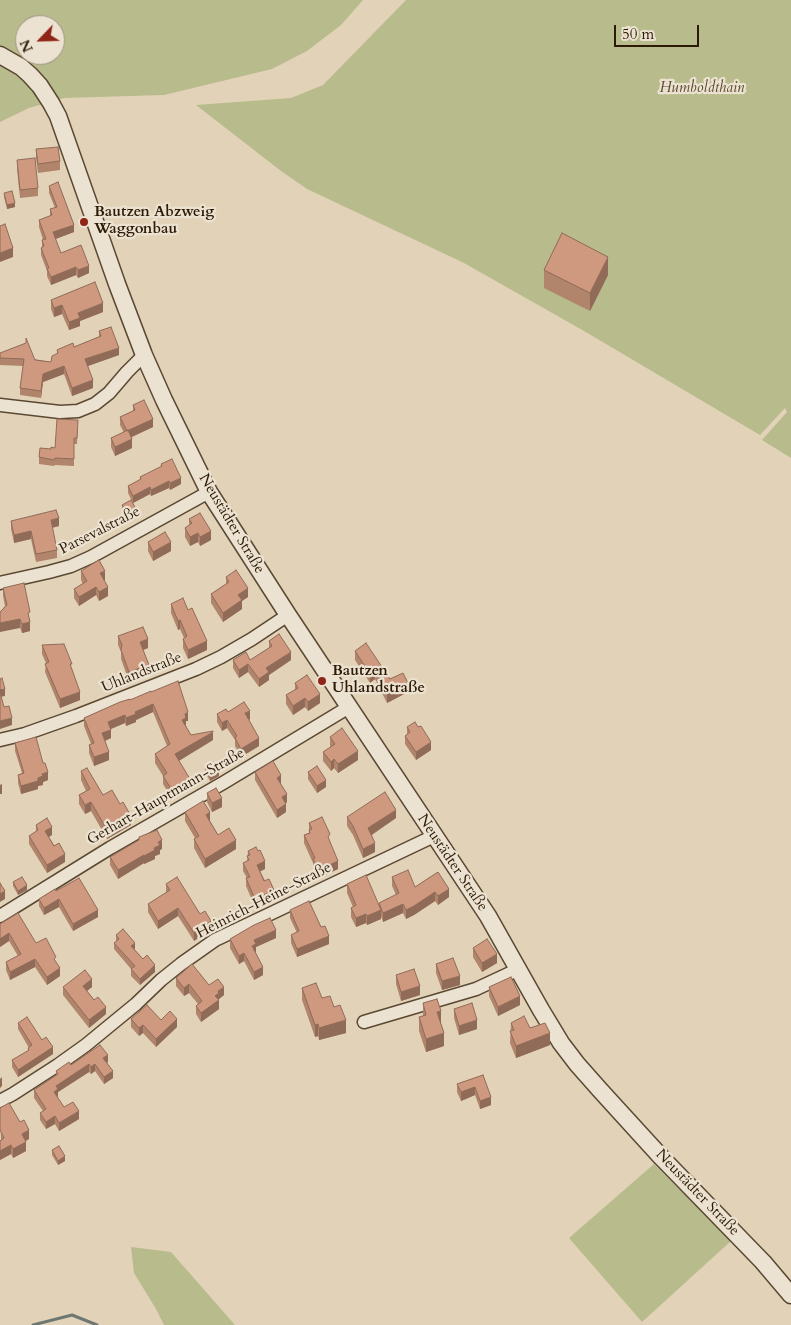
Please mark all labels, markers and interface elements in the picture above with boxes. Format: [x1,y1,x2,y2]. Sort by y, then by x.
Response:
north arrow [15,15,65,65]
scale bar [616,15,701,47]
text: 50 m [622,24,654,44]
text: N [16,36,38,55]
park label: Humboldthain [660,80,744,98]
place label: Bautzen Abzweig Waggonbau [94,204,214,239]
marker: Bautzen Abzweig Waggonbau [78,216,90,228]
street label: Neustädter Straße [194,471,268,577]
street label: Parsevalstraße [57,503,143,559]
street label: Uhlandstraße [99,649,185,697]
place label: Bautzen Uhlandstraße [332,663,425,698]
marker: Bautzen Uhlandstraße [316,675,328,687]
street label: Gerhart-Hauptmann-Straße [84,745,248,849]
street label: Neustädter Straße [413,811,491,915]
street label: Heinrich-Heine-Straße [193,859,335,943]
street label: Neustädter Straße [651,1146,743,1240]

